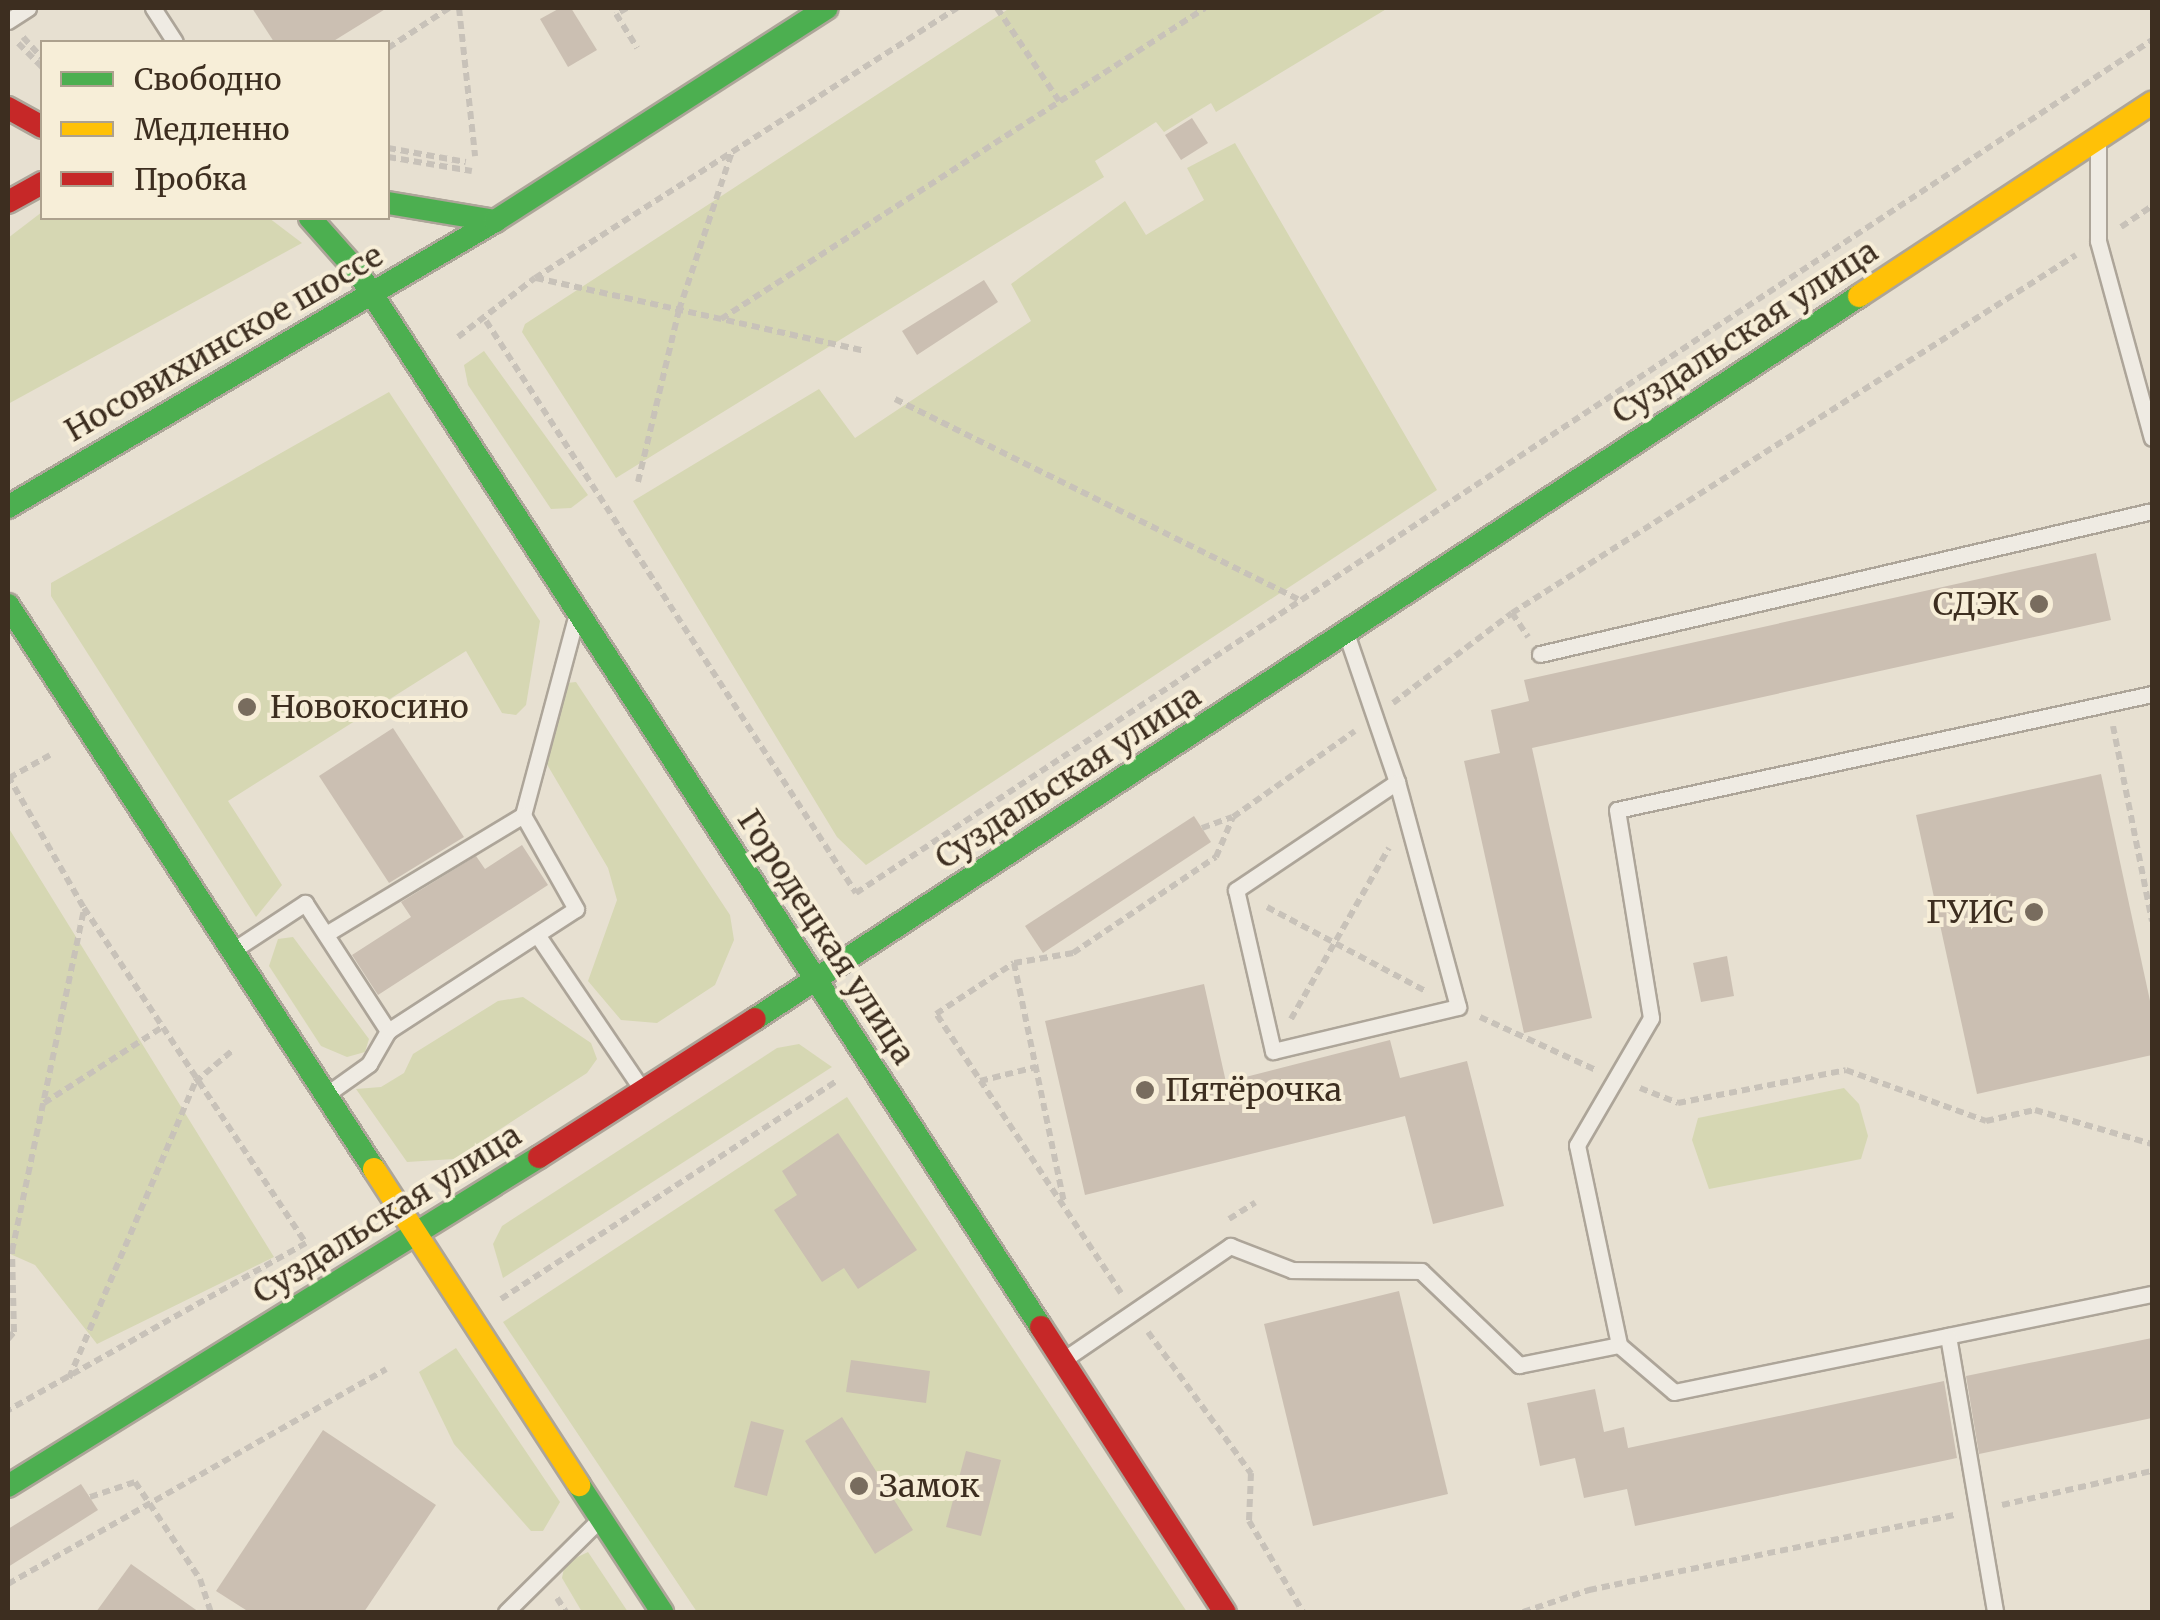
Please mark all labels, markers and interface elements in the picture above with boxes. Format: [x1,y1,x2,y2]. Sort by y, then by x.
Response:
legend [40,40,390,220]
text: Свободно [134,60,281,98]
text: Медленно [134,110,290,148]
text: Пробка [134,160,247,198]
street label: Суздальская улица [1605,232,1885,432]
street label: Носовихинское шоссе [58,236,390,450]
place label: СДЭК [1933,585,2019,623]
marker: СДЭК [2028,593,2050,615]
street label: Суздальская улица [928,677,1208,877]
place label: Новокосино [270,688,469,726]
marker: Новокосино [234,694,260,720]
street label: Городецкая улица [729,802,923,1072]
place label: ГУИС [1926,893,2014,931]
marker: ГУИС [2023,901,2045,923]
place label: Пятёрочка [1165,1071,1342,1109]
marker: Пятёрочка [1134,1079,1156,1101]
street label: Суздальская улица [246,1116,528,1312]
place label: Замок [879,1467,980,1505]
marker: Замок [848,1475,870,1497]

